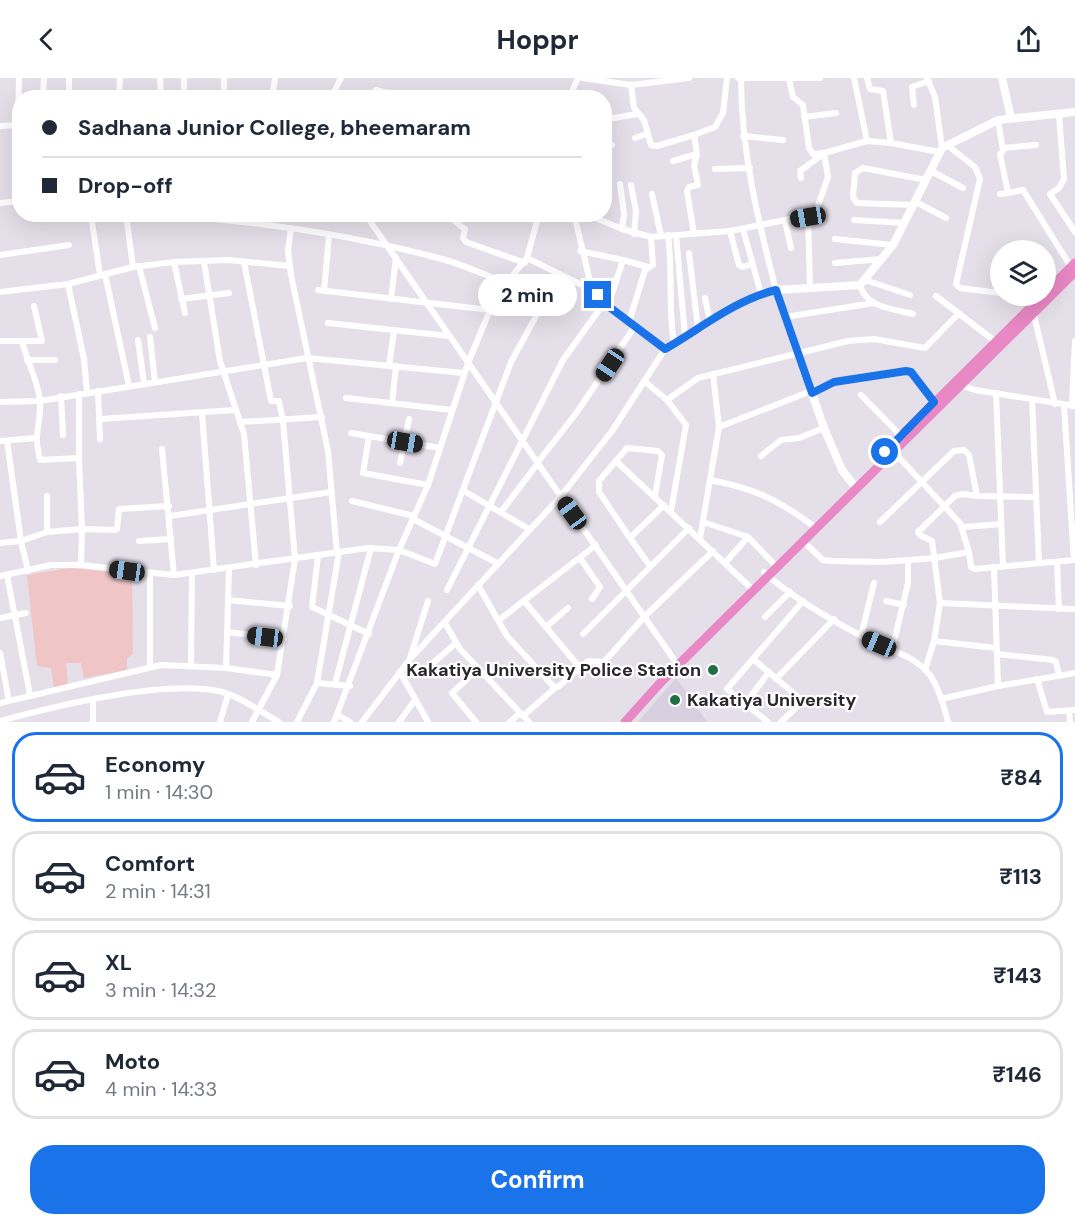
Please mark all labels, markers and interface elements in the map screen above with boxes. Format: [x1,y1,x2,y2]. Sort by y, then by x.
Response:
text: Hoppr [496,22,579,57]
icon: back [30,23,63,56]
icon: share [1012,23,1045,56]
text: Sadhana Junior College, bheemaram [78,113,471,142]
text: Drop-off [78,171,173,200]
car [789,205,827,229]
map controls [990,240,1056,306]
button: layers [990,240,1056,306]
callout: 2 min [478,274,577,316]
route end [584,281,611,308]
text: 2 min [501,282,554,308]
car [592,345,628,385]
car [386,430,424,454]
route start [871,438,898,465]
car [554,493,590,533]
car [108,560,146,582]
car [246,626,284,648]
car [859,629,899,659]
place label: Kakatiya University Police Station [406,658,701,682]
marker: Kakatiya University Police Station [706,663,720,677]
place label: Kakatiya University [687,688,856,712]
marker: Kakatiya University [668,693,682,707]
icon: car [33,750,87,804]
text: Economy [105,750,205,779]
text: ₹84 [1000,763,1042,792]
text: 1 min · 14:30 [105,779,213,805]
icon: car [33,849,87,903]
text: Comfort [105,849,195,878]
text: ₹113 [999,862,1042,891]
text: 2 min · 14:31 [105,878,211,904]
icon: car [33,948,87,1002]
text: XL [105,948,132,977]
text: ₹143 [993,961,1042,990]
text: 3 min · 14:32 [105,977,217,1003]
icon: car [33,1047,87,1101]
text: Moto [105,1047,160,1076]
text: ₹146 [992,1060,1042,1089]
text: 4 min · 14:33 [105,1076,217,1102]
button: Confirm [30,1145,1045,1214]

